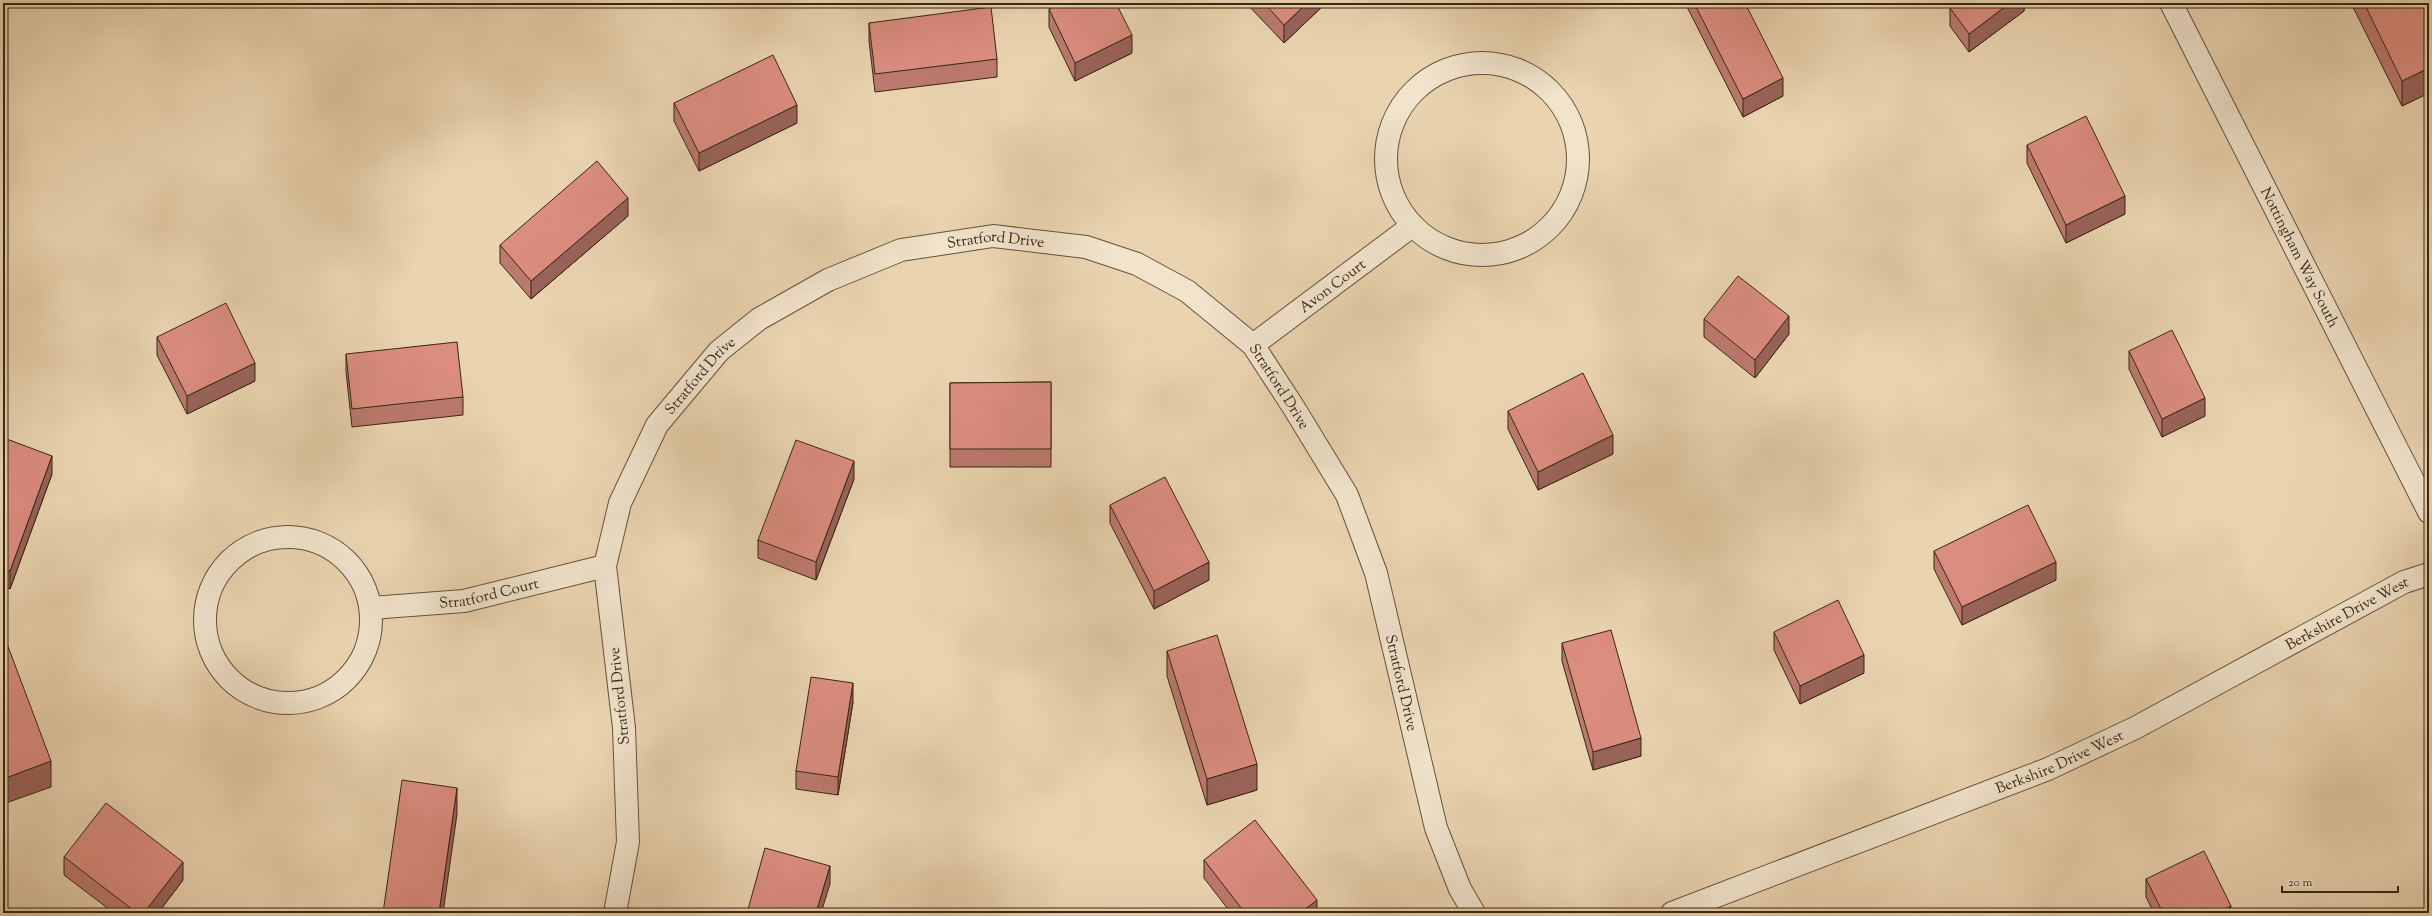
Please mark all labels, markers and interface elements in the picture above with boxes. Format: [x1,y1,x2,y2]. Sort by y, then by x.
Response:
street label: Nottingham Way South [2254,184,2343,332]
street label: Stratford Drive [946,227,1045,255]
street label: Avon Court [1295,255,1371,319]
street label: Stratford Drive [661,333,741,420]
street label: Stratford Drive [1243,340,1314,434]
street label: Berkshire Drive West [2282,572,2411,656]
street label: Stratford Court [438,574,541,615]
street label: Stratford Drive [1379,633,1422,733]
street label: Stratford Drive [605,646,636,746]
street label: Berkshire Drive West [1993,726,2127,800]
scale bar [2282,868,2398,894]
text: 20 m [2288,874,2313,892]

